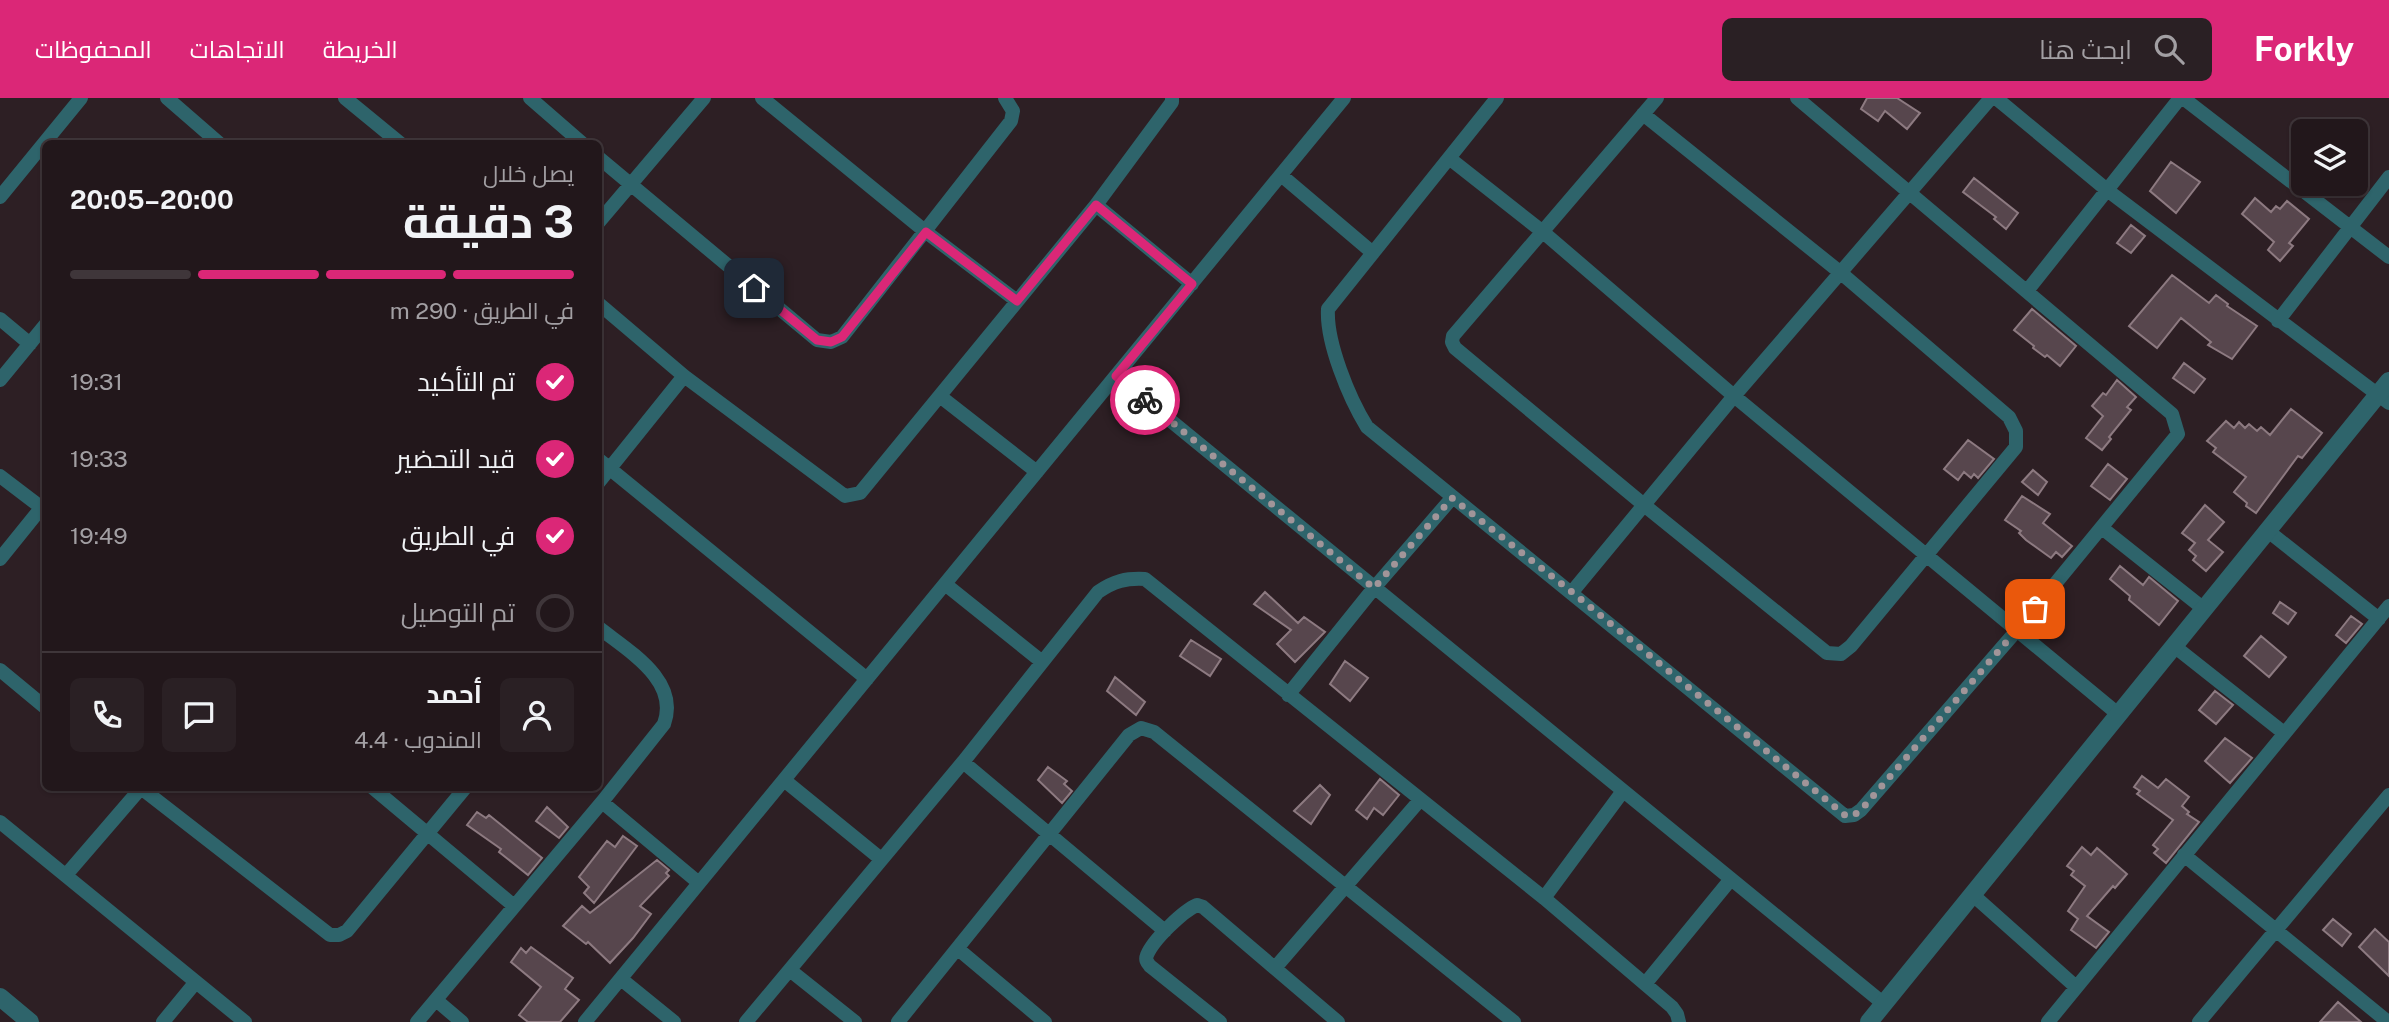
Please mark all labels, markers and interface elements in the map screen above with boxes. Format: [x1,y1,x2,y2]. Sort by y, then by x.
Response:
search box [1722,18,2212,81]
icon: search [2150,30,2188,68]
text: Forkly [2254,30,2354,68]
text: ابحث هنا [2039,34,2132,65]
text: المحفوظات [35,35,152,63]
text: الاتجاهات [190,35,285,63]
text: الخريطة [323,35,398,63]
map controls [2291,119,2368,196]
button: layers [2291,119,2368,196]
text: يصل خلال [483,160,574,187]
text: 20:00–20:05 [70,184,234,215]
text: 3 دقيقة [403,194,574,248]
pin [724,258,784,318]
icon: home [735,269,773,307]
text: في الطريق · 290 m [390,297,574,324]
icon: check [536,363,574,401]
courier [1110,365,1180,435]
text: تم التأكيد [417,366,515,397]
text: 19:31 [70,368,123,395]
icon: bike [1126,381,1164,419]
icon: check [536,440,574,478]
text: قيد التحضير [396,443,515,474]
text: 19:33 [70,445,128,472]
icon: check [536,517,574,555]
text: في الطريق [401,520,515,551]
text: 19:49 [70,522,128,549]
pin [2005,579,2065,639]
icon: bag [2016,590,2054,628]
text: تم التوصيل [401,597,515,628]
button: phone [70,678,144,752]
button: chat [162,678,236,752]
text: أحمد [426,678,482,709]
button: person [500,678,574,752]
text: المندوب · 4.4 [354,726,482,753]

